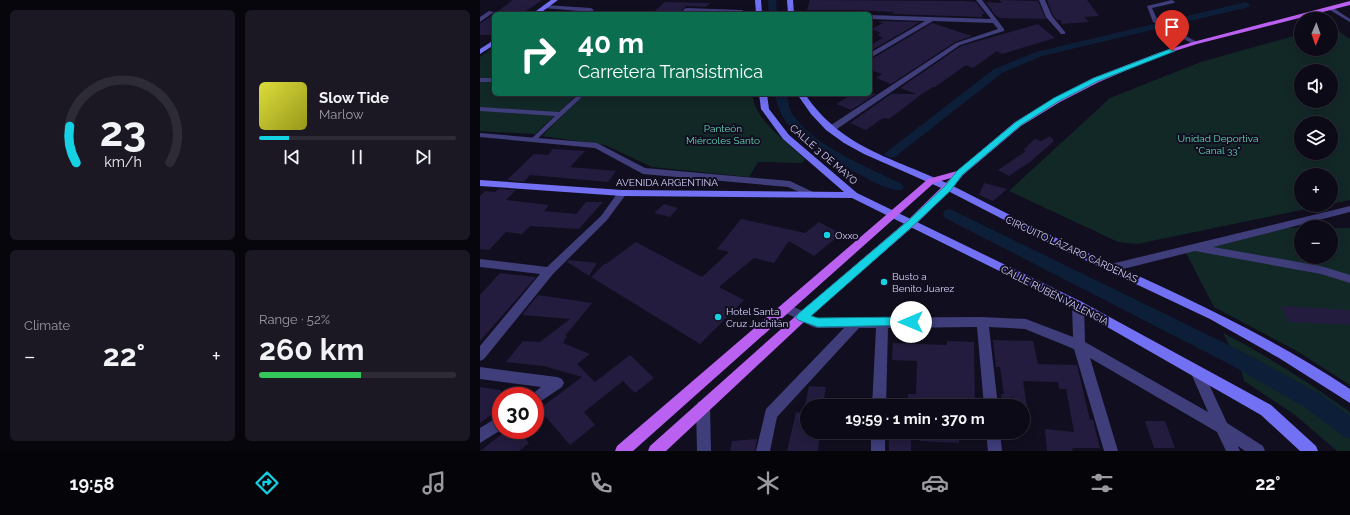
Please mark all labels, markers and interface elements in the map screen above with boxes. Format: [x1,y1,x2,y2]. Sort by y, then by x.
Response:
pin [1155,10,1189,51]
north arrow [1294,12,1338,56]
map controls [1294,12,1338,264]
icon: arrive [1161,16,1183,38]
text: 40 m [578,27,644,60]
icon: right [512,28,564,80]
text: Carretera Transistmica [578,61,763,82]
button: sound [1294,64,1338,108]
text: Slow Tide [319,89,389,107]
text: 23 [99,107,146,156]
text: Marlow [319,107,364,122]
button: layers [1294,116,1338,160]
street label: CALLE 3 DE MAYO [788,122,860,187]
park label: Panteón Miércoles Santo [686,123,760,146]
park label: Unidad Deportiva "Canal 33" [1178,133,1258,156]
icon: previous [281,146,303,168]
icon: pause [346,146,368,168]
icon: next [412,146,434,168]
text: km/h [104,153,141,169]
button: + [1294,168,1338,212]
street label: AVENIDA ARGENTINA [616,177,718,188]
street label: CIRCUITO LÁZARO CÁRDENAS [1004,214,1140,285]
button: − [1294,220,1338,264]
marker: Oxxo [822,230,832,240]
place label: Oxxo [835,230,858,241]
street label: CALLE RUBÉN VALENCIA [999,263,1111,328]
place label: Busto a Benito Juarez [892,271,954,294]
marker: Busto a Benito Juarez [879,277,889,287]
position arrow [890,301,932,343]
place label: Hotel Santa Cruz Juchitán [726,306,789,329]
text: Range · 52% [259,312,330,327]
marker: Hotel Santa Cruz Juchitán [713,312,723,322]
text: Climate [24,318,70,333]
text: 260 km [259,332,364,367]
text: 22° [103,338,145,373]
text: − [24,343,36,369]
text: + [212,343,221,369]
speed limit sign: 30 [492,387,544,439]
text: 19:59 · 1 min · 370 m [845,410,985,428]
icon: directions [253,469,281,497]
icon: music [420,469,448,497]
icon: phone [587,469,615,497]
icon: climate [754,469,782,497]
icon: car [921,469,949,497]
icon: filters [1088,469,1116,497]
text: 19:58 [69,473,114,494]
text: 22° [1255,473,1281,494]

